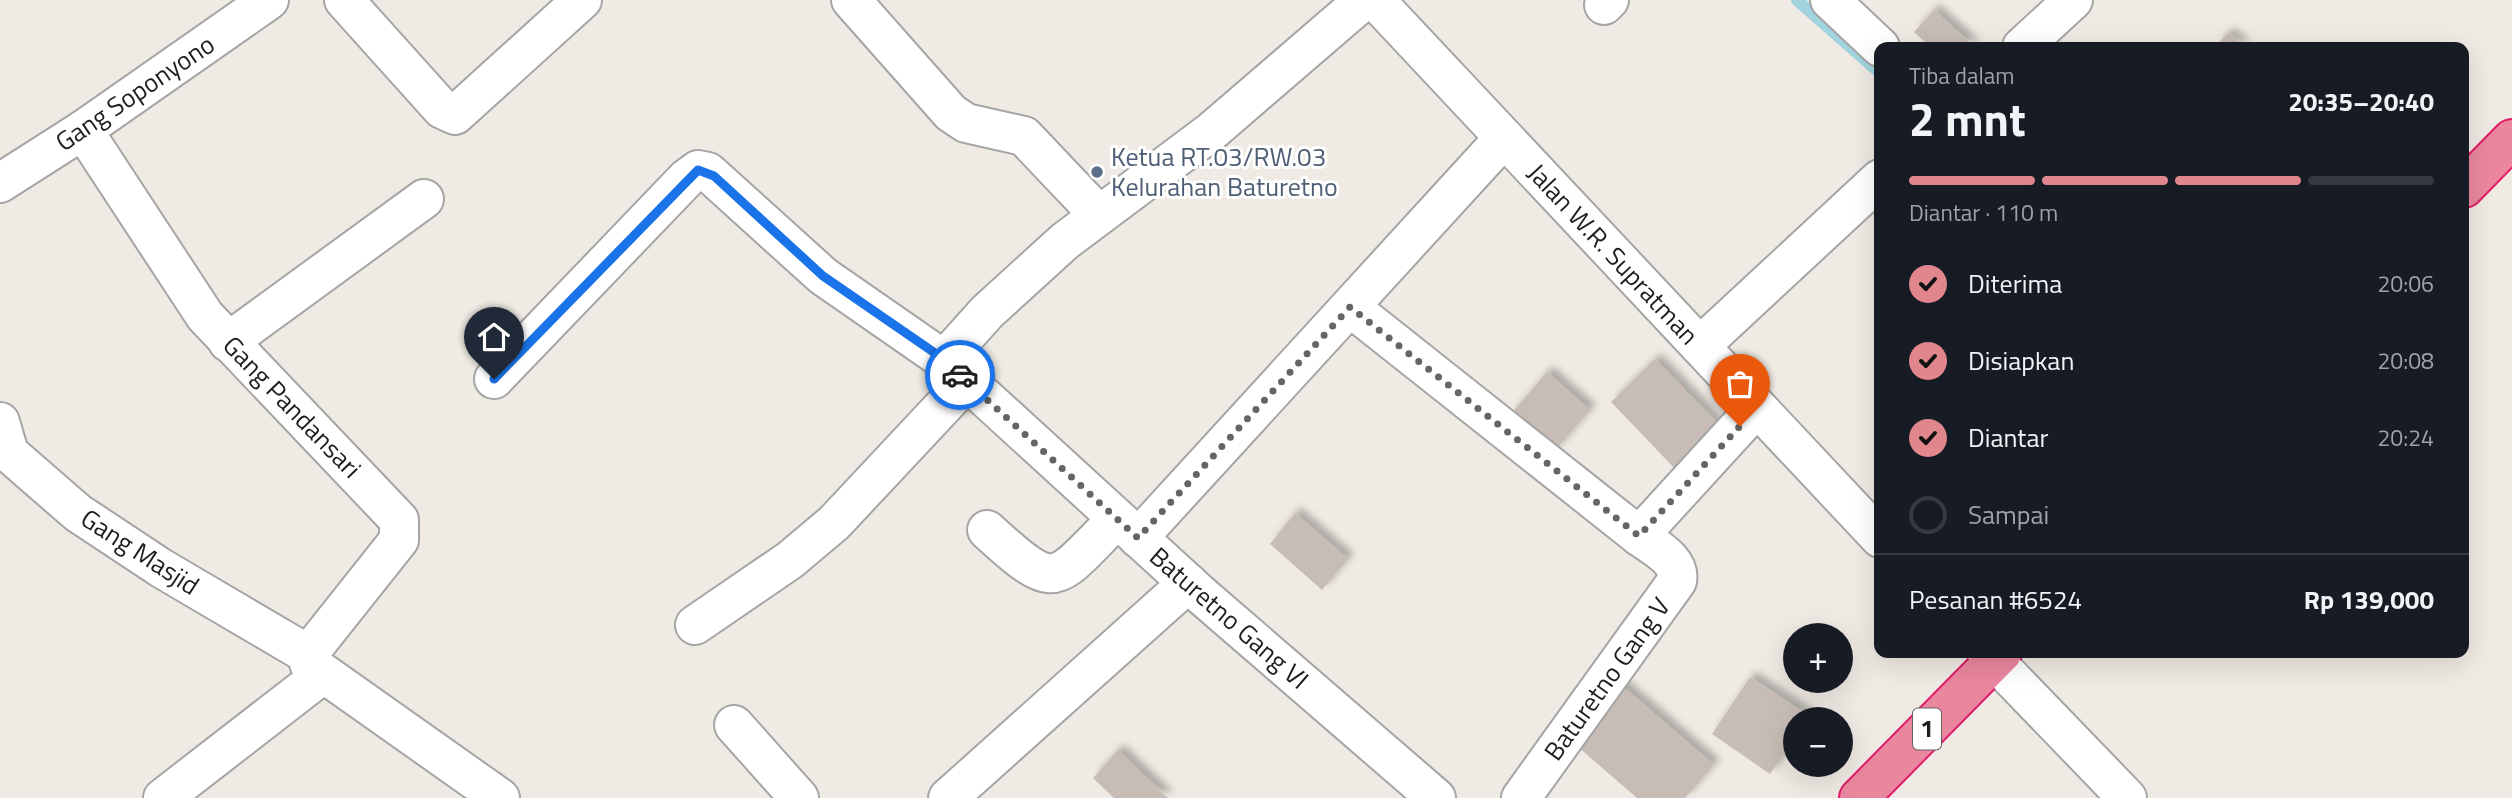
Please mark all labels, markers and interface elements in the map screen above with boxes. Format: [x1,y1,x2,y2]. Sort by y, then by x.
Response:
street label: Gang Soponyono [47,25,222,160]
text: Tiba dalam [1909,58,2015,93]
text: 20:35–20:40 [2288,82,2434,121]
text: 2 mnt [1909,84,2026,154]
place label: Ketua RT.03/RW.03 Kelurahan Baturetno [1111,137,1338,206]
street label: Jalan W.R. Supratman [1519,154,1708,353]
marker: Ketua RT.03/RW.03 Kelurahan Baturetno [1089,164,1105,180]
text: Diantar · 110 m [1909,195,2058,230]
text: Diterima [1968,264,2062,303]
icon: check [1909,265,1947,303]
text: 20:06 [2377,266,2434,301]
pin [464,307,524,379]
icon: home [475,318,513,356]
street label: Gang Pandansari [214,327,371,487]
courier [925,340,995,410]
text: Disiapkan [1968,341,2074,380]
icon: check [1909,342,1947,380]
text: 20:08 [2377,343,2434,378]
pin [1710,354,1770,426]
icon: car [941,356,979,394]
icon: bag [1721,365,1759,403]
text: Diantar [1968,418,2049,457]
icon: check [1909,419,1947,457]
text: 20:24 [2377,420,2434,455]
text: Sampai [1968,495,2049,534]
street label: Gang Masjid [73,499,207,604]
street label: Baturetno Gang VI [1141,537,1318,698]
text: Pesanan #6524 [1909,580,2082,619]
text: Rp 139,000 [2304,580,2434,619]
street label: Baturetno Gang V [1534,589,1679,768]
map controls [1783,623,1853,777]
button: + [1783,623,1853,693]
button: − [1783,707,1853,777]
road number: 1 [1913,708,1941,750]

